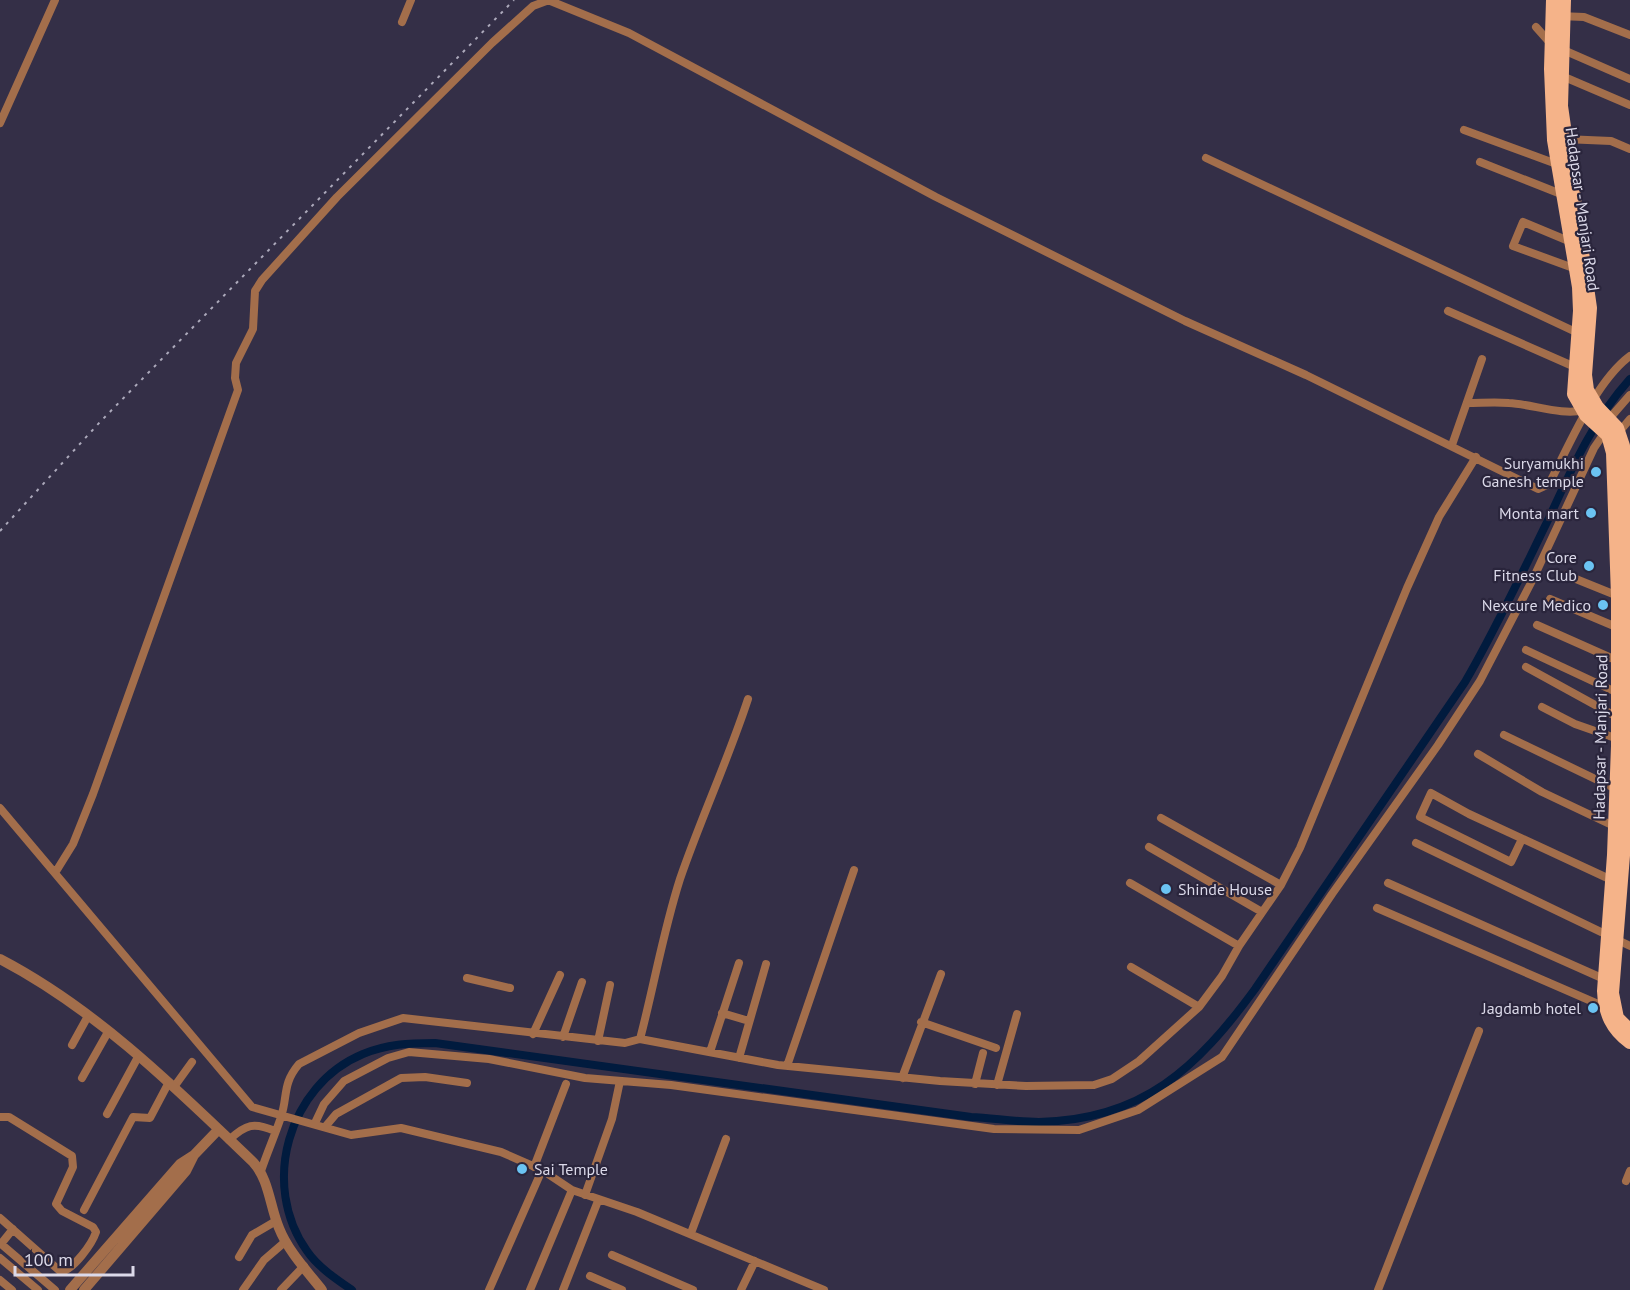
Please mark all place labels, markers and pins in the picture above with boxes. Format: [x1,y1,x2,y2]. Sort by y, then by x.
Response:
place label: Suryamukhi Ganesh temple [1482,453,1584,491]
marker: Suryamukhi Ganesh temple [1589,465,1603,479]
place label: Monta mart [1499,503,1580,523]
marker: Monta mart [1584,506,1598,520]
place label: Core Fitness Club [1493,547,1577,585]
marker: Core Fitness Club [1582,559,1596,573]
place label: Nexcure Medico [1482,595,1591,615]
marker: Nexcure Medico [1596,598,1610,612]
place label: Shinde House [1178,879,1272,899]
marker: Shinde House [1159,882,1173,896]
place label: Jagdamb hotel [1481,998,1581,1018]
marker: Jagdamb hotel [1586,1001,1600,1015]
place label: Sai Temple [534,1159,608,1179]
marker: Sai Temple [515,1162,529,1176]

